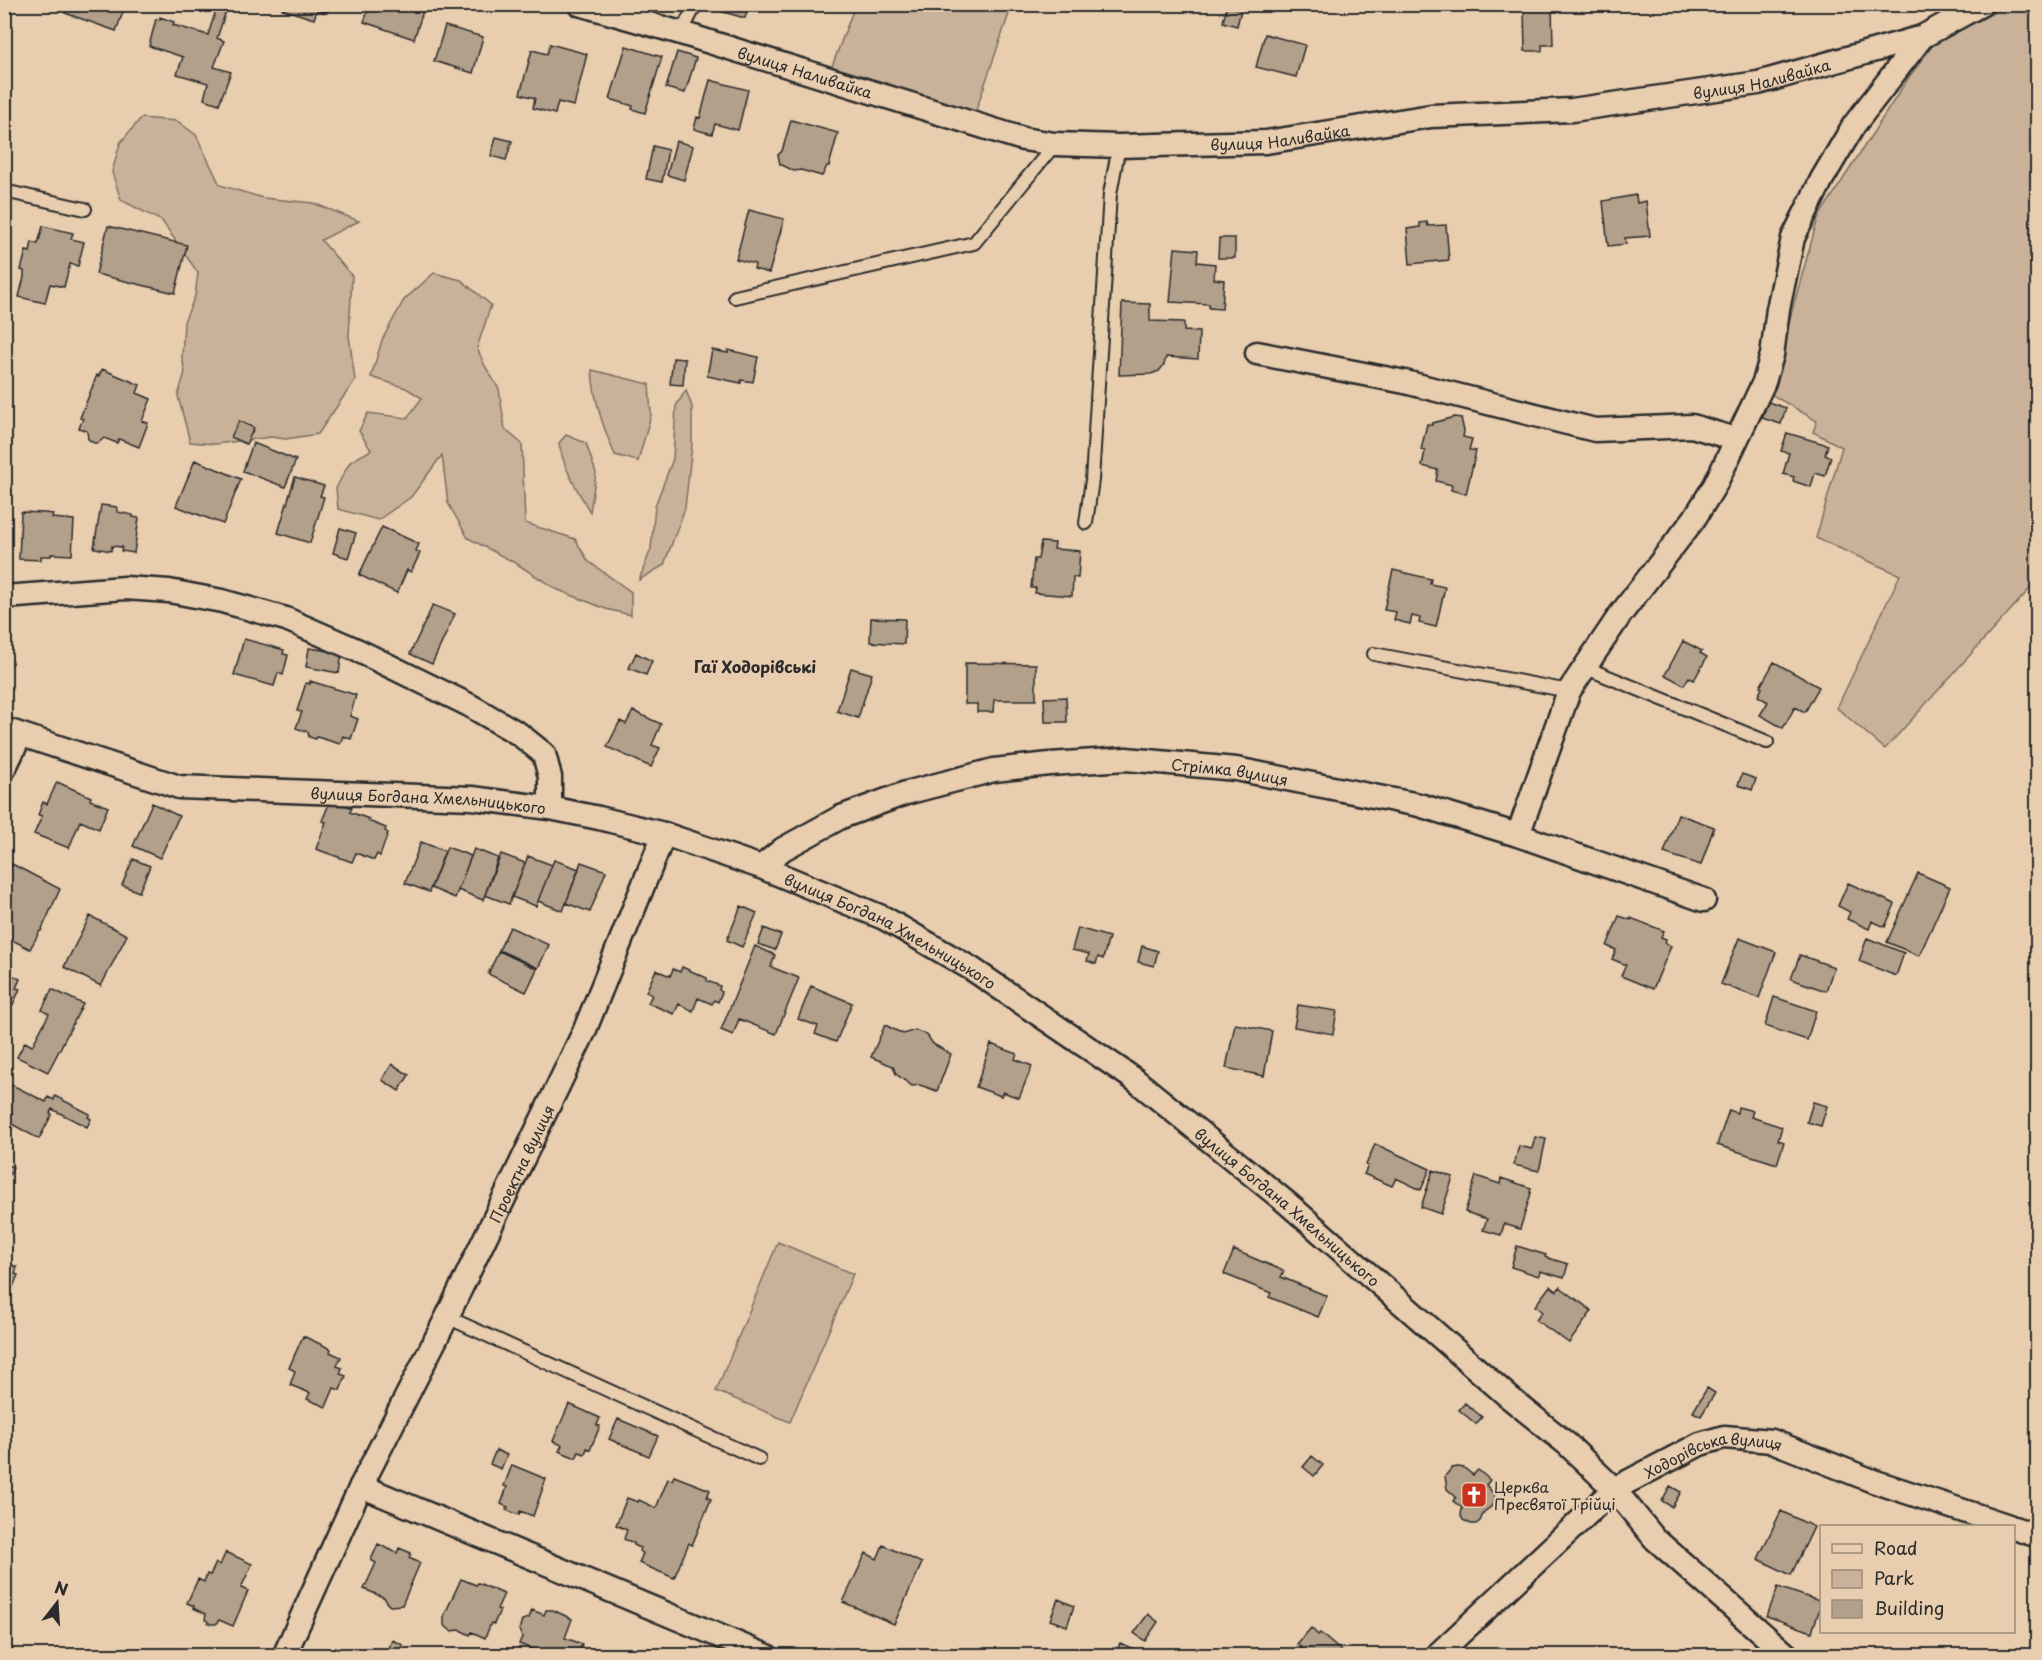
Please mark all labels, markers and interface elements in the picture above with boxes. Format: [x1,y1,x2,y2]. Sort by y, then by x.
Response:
street label: вулиця Наливайка [735,40,876,103]
street label: вулиця Наливайка [1691,52,1833,104]
street label: вулиця Наливайка [1210,117,1352,155]
district label: Гаї Ходорівські [694,654,816,678]
street label: Стрімка вулиця [1170,752,1290,791]
street label: вулиця Богдана Хмельницького [310,780,547,819]
street label: вулиця Богдана Хмельницького [781,866,1001,994]
street label: Проектна вулиця [483,1101,559,1226]
street label: вулиця Богдана Хмельницького [1190,1121,1385,1291]
street label: Ходорівська вулиця [1639,1425,1786,1483]
place label: Церква Пресвятої Трійці [1494,1475,1616,1515]
church icon: Церква Пресвятої Трійці [1459,1480,1489,1510]
legend [1820,1525,2015,1633]
text: Road [1874,1534,1918,1561]
text: Park [1874,1564,1914,1591]
north arrow [27,1573,87,1633]
text: N [52,1574,71,1601]
text: Building [1874,1594,1944,1621]

